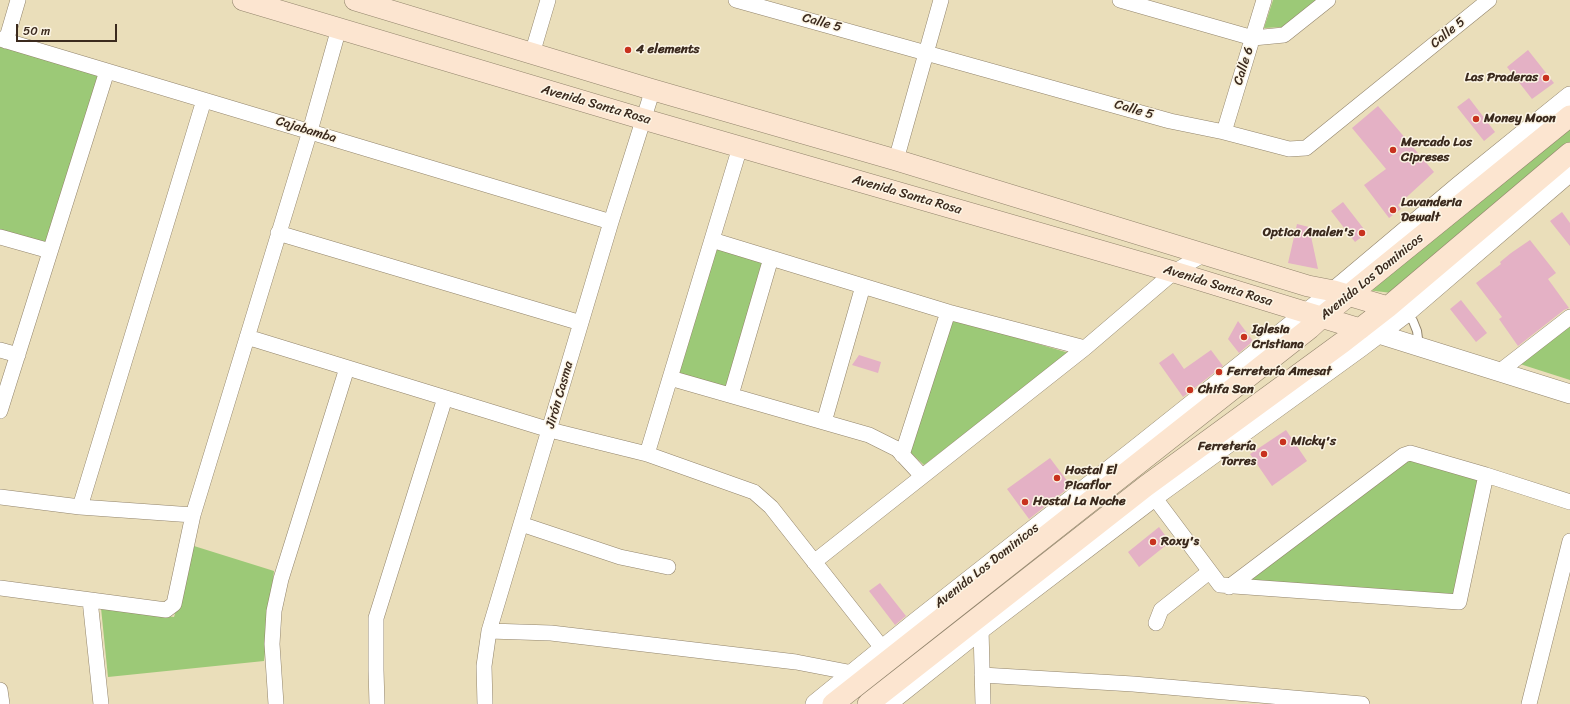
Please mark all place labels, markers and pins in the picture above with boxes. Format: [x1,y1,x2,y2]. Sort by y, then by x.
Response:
place label: 4 elements [636,42,700,58]
marker: 4 elements [623,45,633,55]
place label: Las Praderas [1465,70,1538,86]
marker: Las Praderas [1541,73,1551,83]
place label: Money Moon [1484,111,1556,127]
marker: Money Moon [1471,114,1481,124]
place label: Mercado Los Cipreses [1401,135,1472,166]
marker: Mercado Los Cipreses [1388,145,1398,155]
place label: Lavanderia Dewalt [1401,195,1462,226]
marker: Lavanderia Dewalt [1388,205,1398,215]
place label: Optica Analen's [1263,225,1354,241]
marker: Optica Analen's [1357,228,1367,238]
place label: Iglesia Cristiana [1252,322,1304,353]
marker: Iglesia Cristiana [1239,332,1249,342]
place label: Ferretería Amesat [1227,364,1331,380]
marker: Ferretería Amesat [1214,367,1224,377]
place label: Chifa San [1198,382,1254,398]
marker: Chifa San [1185,385,1195,395]
place label: Micky's [1291,434,1336,450]
marker: Micky's [1278,437,1288,447]
place label: Ferretería Torres [1198,439,1256,470]
marker: Ferretería Torres [1259,449,1269,459]
place label: Hostal El Picaflor [1065,463,1117,494]
marker: Hostal El Picaflor [1052,473,1062,483]
place label: Hostal La Noche [1033,494,1126,510]
marker: Hostal La Noche [1020,497,1030,507]
place label: Roxy's [1161,534,1199,550]
marker: Roxy's [1148,537,1158,547]

